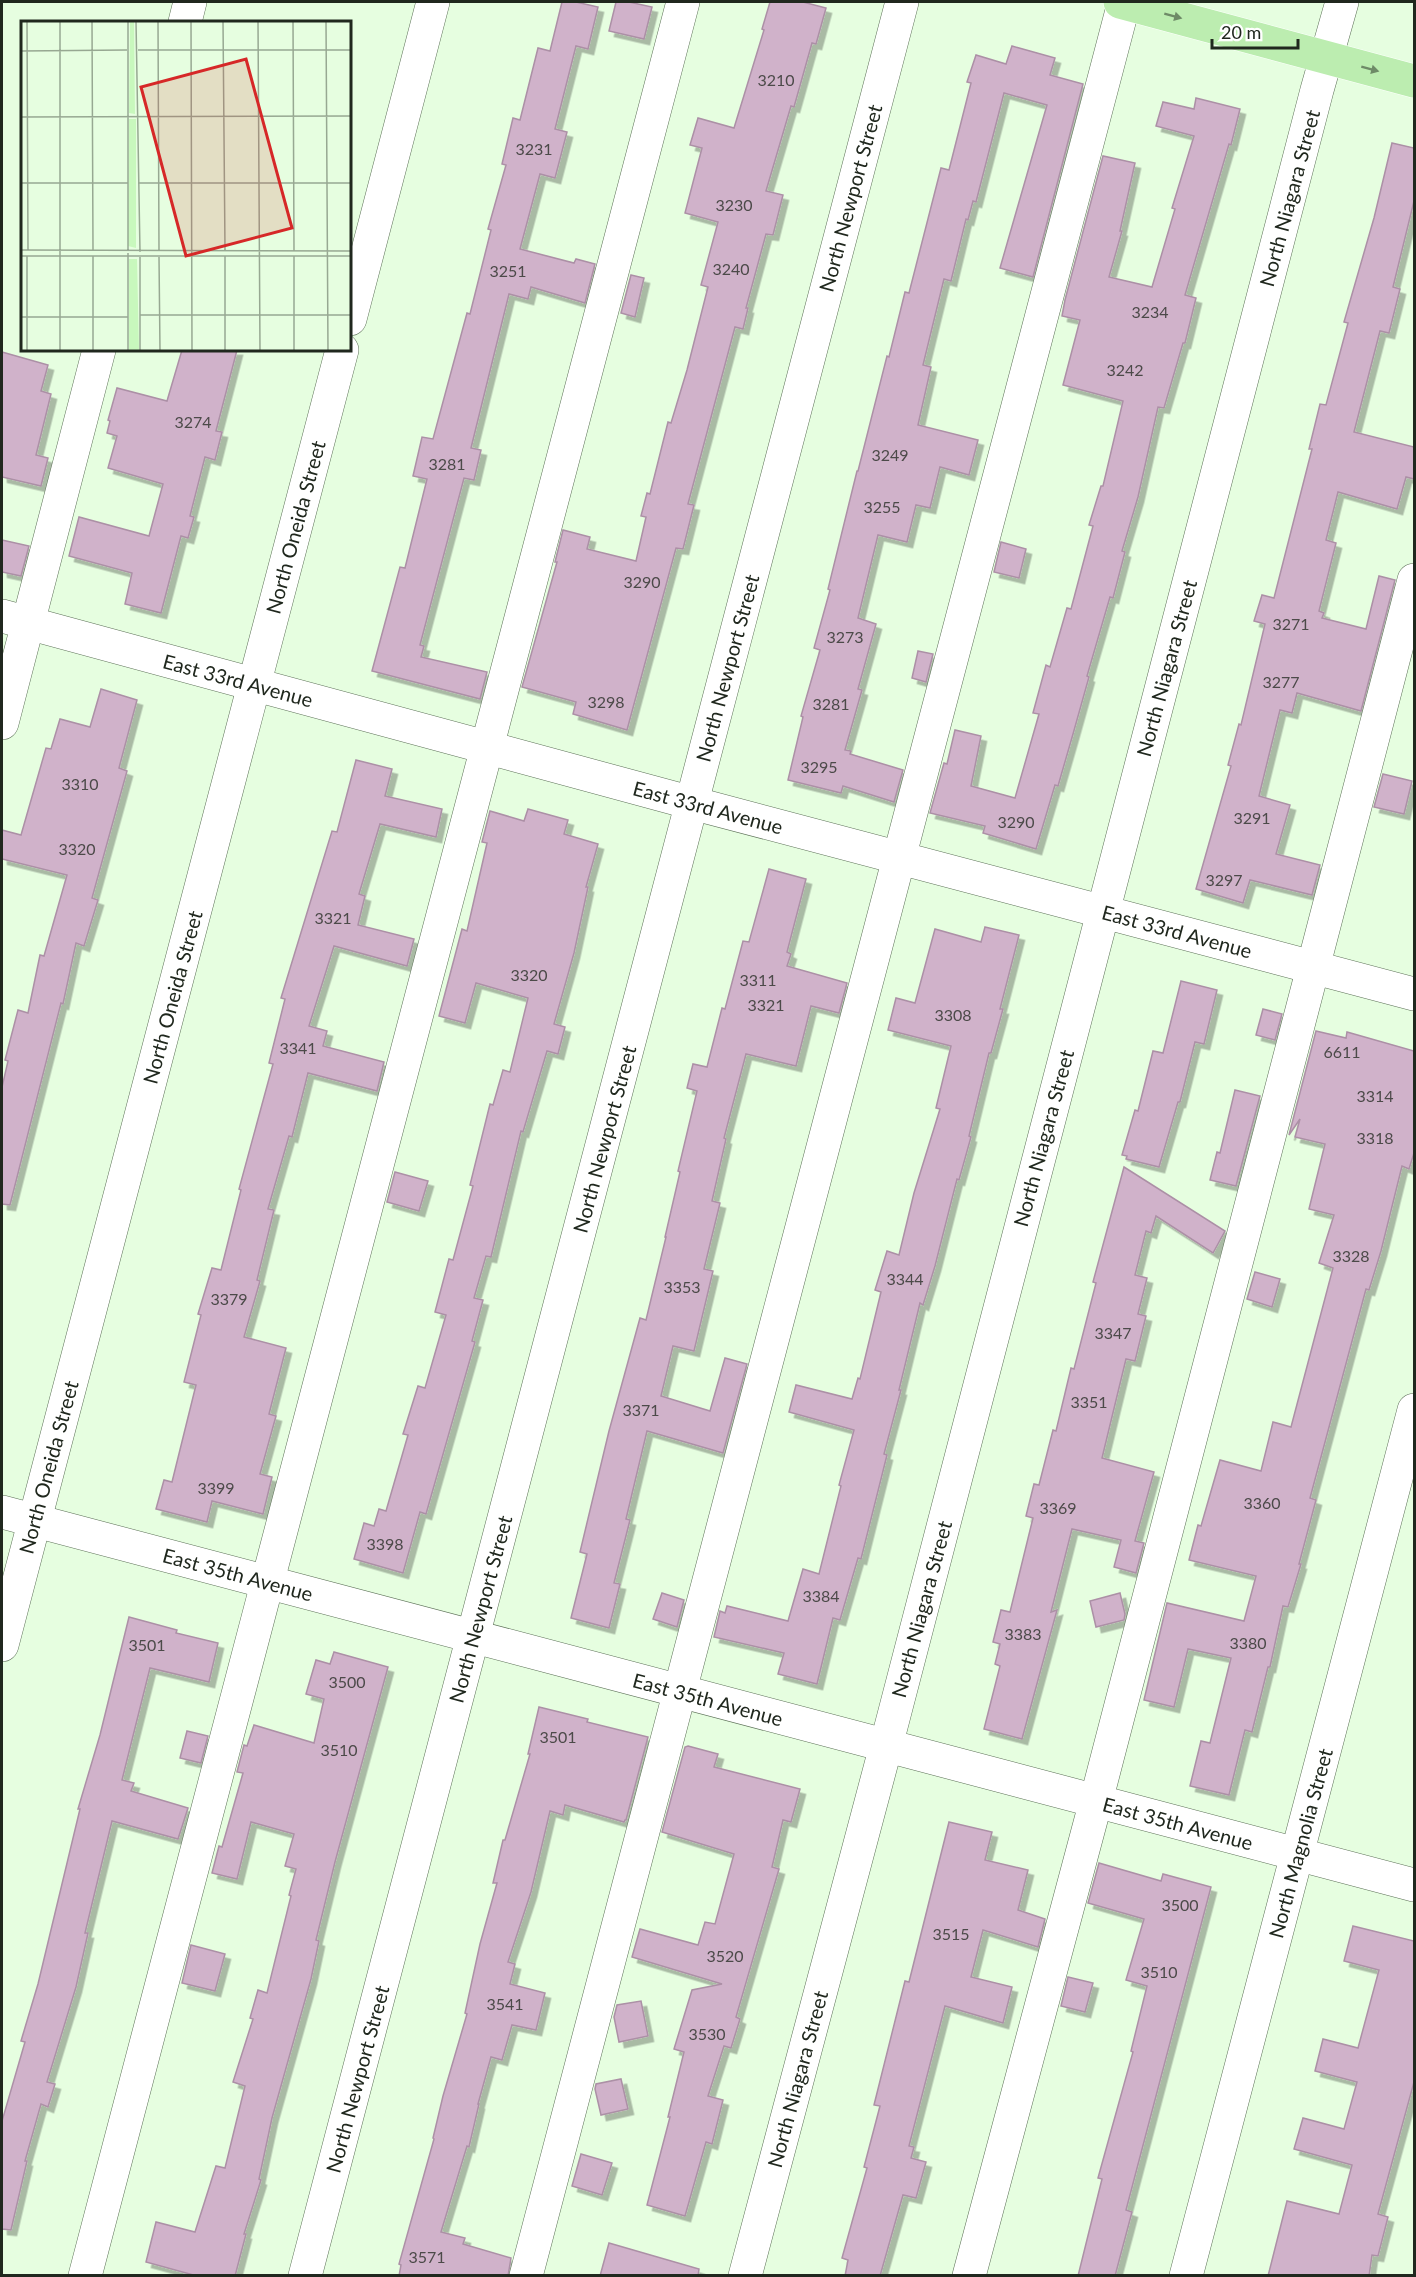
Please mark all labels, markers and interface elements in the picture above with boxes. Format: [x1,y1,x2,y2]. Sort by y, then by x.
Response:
one-way arrow [1164,12,1182,21]
scale bar [1212,12,1298,50]
inset map [21,21,351,351]
text: 20 m [1221,21,1261,43]
one-way arrow [1361,65,1379,74]
house number: 3210 [757,70,795,89]
street label: North Newport Street [813,102,887,294]
street label: North Niagara Street [1254,107,1324,289]
house number: 3231 [515,139,553,158]
house number: 3230 [715,195,753,214]
house number: 3240 [712,259,750,278]
house number: 3251 [489,261,527,280]
house number: 3234 [1131,302,1169,321]
house number: 3242 [1106,360,1144,379]
house number: 3274 [174,412,212,431]
street label: North Oneida Street [260,438,330,616]
house number: 3249 [871,445,909,464]
house number: 3281 [428,454,466,473]
house number: 3255 [863,497,901,516]
house number: 3290 [623,572,661,591]
street label: North Newport Street [690,572,764,764]
street label: North Niagara Street [1131,577,1201,759]
house number: 3271 [1272,614,1310,633]
house number: 3273 [826,627,864,646]
street label: East 33rd Avenue [160,648,316,712]
house number: 3277 [1262,672,1300,691]
house number: 3298 [587,692,625,711]
house number: 3281 [812,694,850,713]
house number: 3295 [800,757,838,776]
house number: 3310 [61,774,99,793]
street label: East 33rd Avenue [630,775,786,839]
house number: 3291 [1233,808,1271,827]
house number: 3290 [997,812,1035,831]
house number: 3320 [58,839,96,858]
house number: 3297 [1205,870,1243,889]
street label: East 33rd Avenue [1099,899,1255,963]
street label: North Oneida Street [137,908,207,1086]
house number: 3321 [314,908,352,927]
house number: 3320 [510,965,548,984]
house number: 3311 [739,970,777,989]
house number: 3321 [747,995,785,1014]
house number: 3308 [934,1005,972,1024]
house number: 3341 [279,1038,317,1057]
house number: 6611 [1323,1042,1361,1061]
street label: North Newport Street [567,1043,641,1235]
street label: North Niagara Street [1008,1047,1078,1229]
house number: 3314 [1356,1086,1394,1105]
house number: 3318 [1356,1128,1394,1147]
house number: 3328 [1332,1246,1370,1265]
house number: 3344 [886,1269,924,1288]
house number: 3353 [663,1277,701,1296]
house number: 3379 [210,1289,248,1308]
house number: 3347 [1094,1323,1132,1342]
street label: North Oneida Street [13,1378,83,1556]
house number: 3351 [1070,1392,1108,1411]
house number: 3371 [622,1400,660,1419]
house number: 3399 [197,1478,235,1497]
house number: 3360 [1243,1493,1281,1512]
house number: 3369 [1039,1498,1077,1517]
street label: North Newport Street [443,1513,517,1705]
street label: North Niagara Street [886,1518,956,1700]
house number: 3398 [366,1534,404,1553]
street label: East 35th Avenue [160,1542,316,1606]
house number: 3384 [802,1586,840,1605]
house number: 3383 [1004,1624,1042,1643]
house number: 3380 [1229,1633,1267,1652]
house number: 3501 [128,1635,166,1654]
street label: East 35th Avenue [630,1667,786,1731]
house number: 3500 [328,1672,366,1691]
house number: 3501 [539,1727,577,1746]
house number: 3510 [320,1740,358,1759]
street label: North Magnolia Street [1263,1746,1337,1940]
street label: East 35th Avenue [1100,1791,1256,1855]
house number: 3500 [1161,1895,1199,1914]
house number: 3515 [932,1924,970,1943]
house number: 3520 [706,1946,744,1965]
house number: 3510 [1140,1962,1178,1981]
street label: North Newport Street [320,1983,394,2175]
street label: North Niagara Street [762,1988,832,2170]
house number: 3541 [486,1994,524,2013]
house number: 3530 [688,2024,726,2043]
house number: 3571 [408,2247,446,2266]

